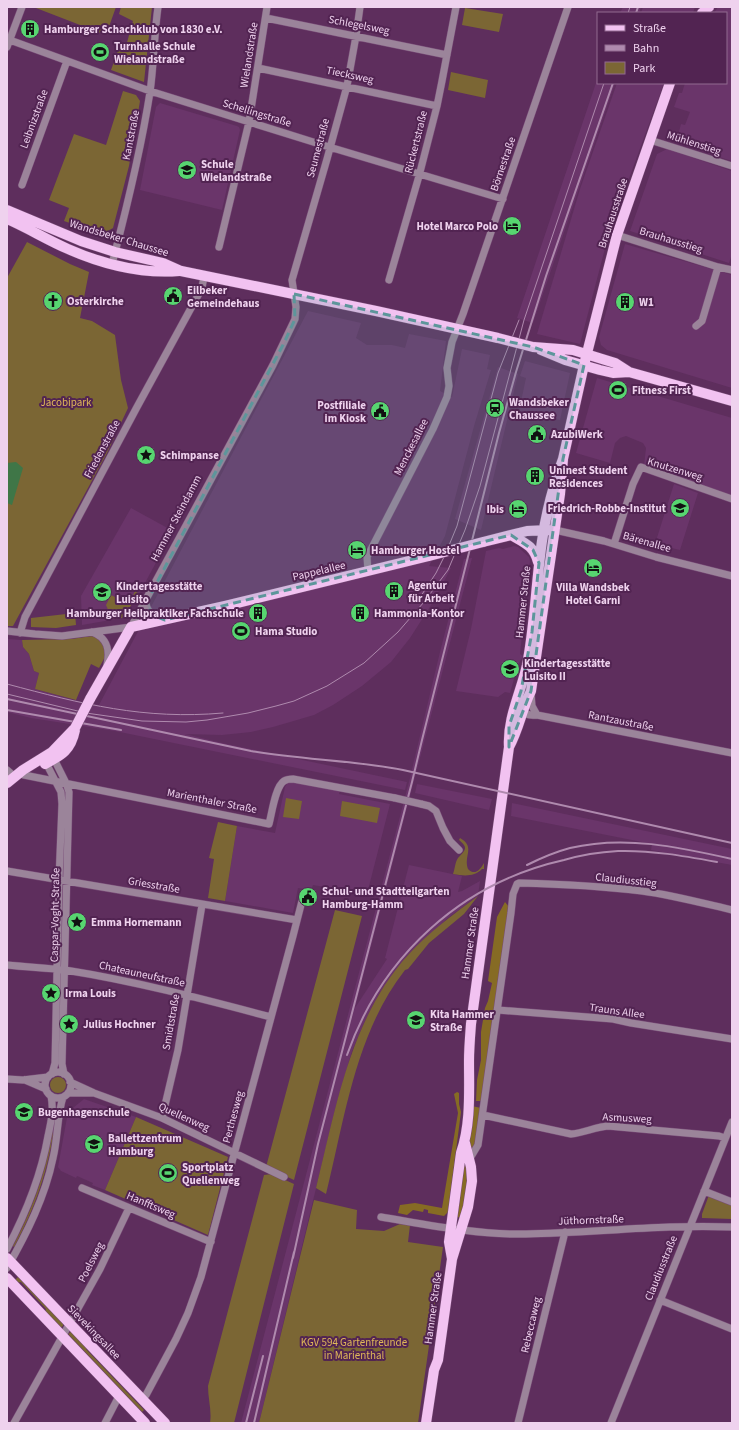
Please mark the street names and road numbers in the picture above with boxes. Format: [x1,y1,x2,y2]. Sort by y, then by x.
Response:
street label: Schlegelsweg [327,12,391,38]
street label: Wielandstraße [236,21,262,89]
street label: Tiecksweg [325,63,375,87]
street label: Leibnizstraße [16,87,52,151]
street label: Schellingstraße [221,95,294,131]
street label: Kantstraße [119,108,143,161]
street label: Rückertstraße [401,108,431,175]
street label: Seumestraße [303,116,333,179]
street label: Mühlenstieg [665,127,723,159]
street label: Börnestraße [487,134,519,193]
street label: Brauhausstraße [595,176,632,250]
street label: Wandsbeker Chaussee [68,216,171,260]
street label: Brauhausstieg [638,223,705,257]
street label: Menckesallee [390,416,432,478]
street label: Friedenstraße [80,417,124,481]
street label: Knutzenweg [646,454,705,485]
street label: Hammer Steindamm [147,472,205,564]
street label: Bärenallee [621,528,673,556]
street label: Pappelallee [291,558,347,584]
street label: Hammer Straße [512,565,534,639]
street label: Rantzaustraße [587,707,656,735]
street label: Marienthaler Straße [166,785,259,817]
street label: Caspar-Voght-Straße [47,867,63,962]
street label: Claudiusstieg [595,869,658,891]
street label: Griesstraße [127,873,182,897]
street label: Hammer Straße [458,905,483,980]
street label: Chateauneufstraße [98,958,187,991]
street label: Smidtstraße [159,992,183,1051]
street label: Trauns Allee [588,1000,646,1022]
street label: Perthesweg [219,1089,247,1145]
street label: Quellenweg [156,1099,212,1135]
street label: Asmusweg [602,1109,652,1127]
street label: Hanfftsweg [124,1188,178,1222]
street label: Jüthornstraße [558,1211,625,1229]
street label: Claudiusstraße [641,1233,681,1303]
street label: Poelsweg [74,1239,108,1285]
street label: Hammer Straße [421,1270,446,1345]
street label: Rebeccaweg [517,1295,545,1355]
street label: Sievekingsallee [64,1301,124,1363]

